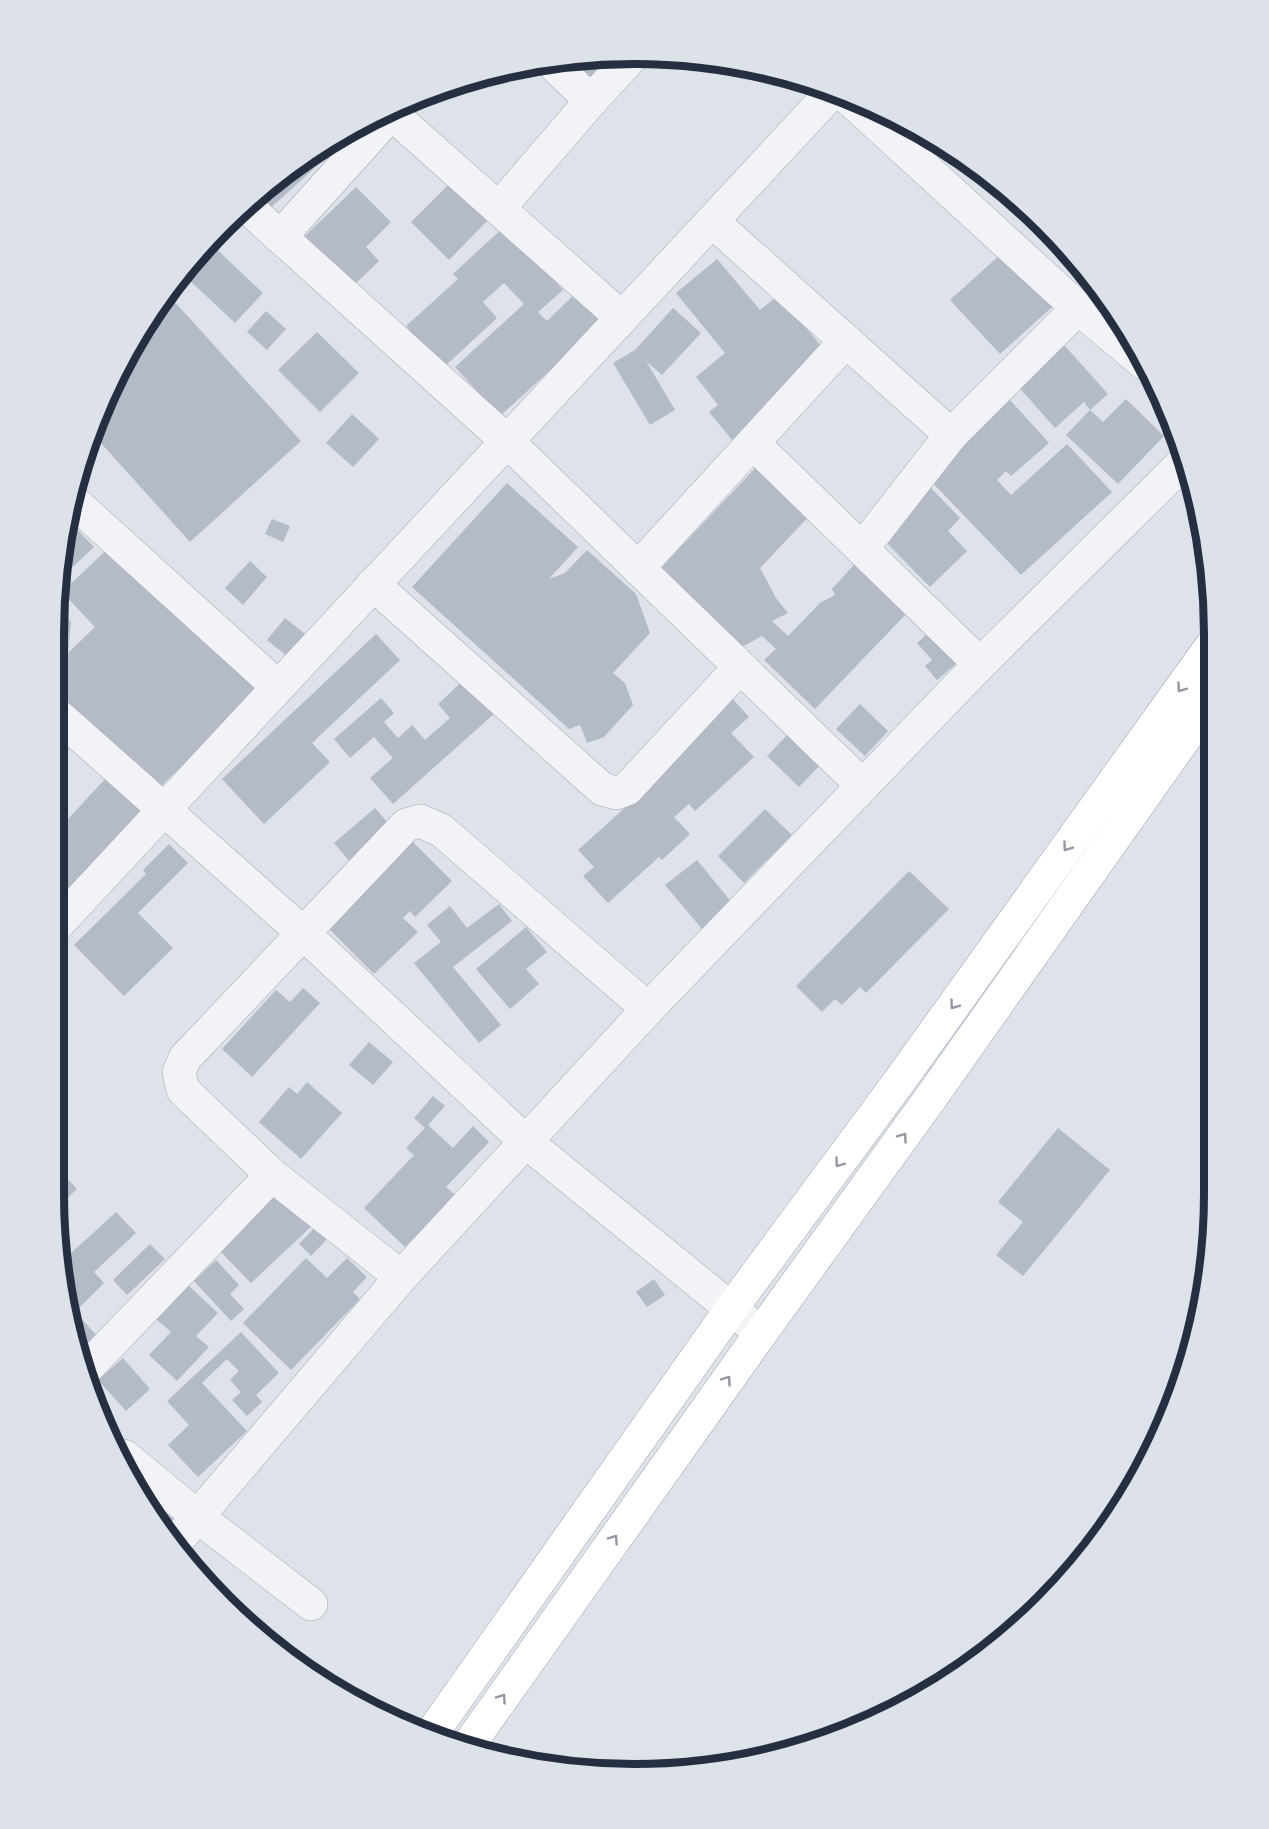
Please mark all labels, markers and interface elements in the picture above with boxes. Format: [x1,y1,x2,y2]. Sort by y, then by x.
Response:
one-way arrow [1177,682,1188,693]
one-way arrow [1063,840,1074,851]
one-way arrow [950,999,961,1010]
one-way arrow [896,1132,907,1143]
one-way arrow [835,1156,846,1167]
one-way arrow [720,1376,731,1387]
one-way arrow [607,1534,618,1545]
one-way arrow [494,1693,505,1704]

